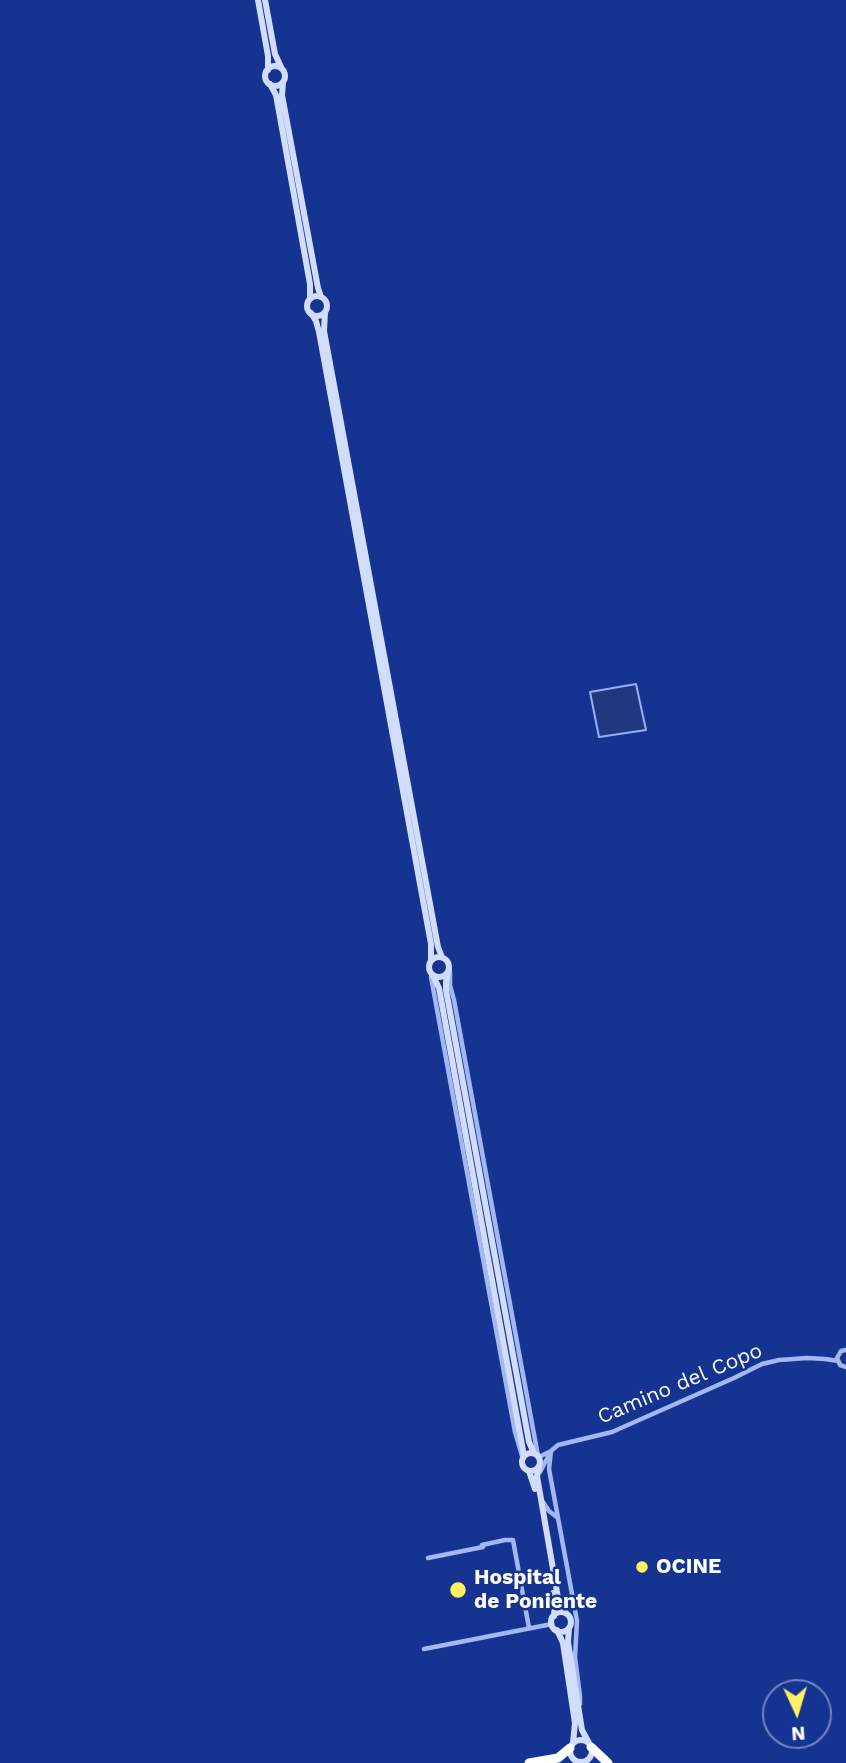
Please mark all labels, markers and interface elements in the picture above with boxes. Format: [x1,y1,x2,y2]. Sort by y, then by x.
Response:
street label: Camino del Copo [594,1338,766,1430]
place label: OCINE [656,1554,721,1580]
marker: OCINE [634,1559,650,1575]
place label: Hospital de Poniente [474,1565,597,1615]
marker: Hospital de Poniente [448,1580,468,1600]
north arrow [762,1679,832,1749]
text: N [791,1721,806,1745]

